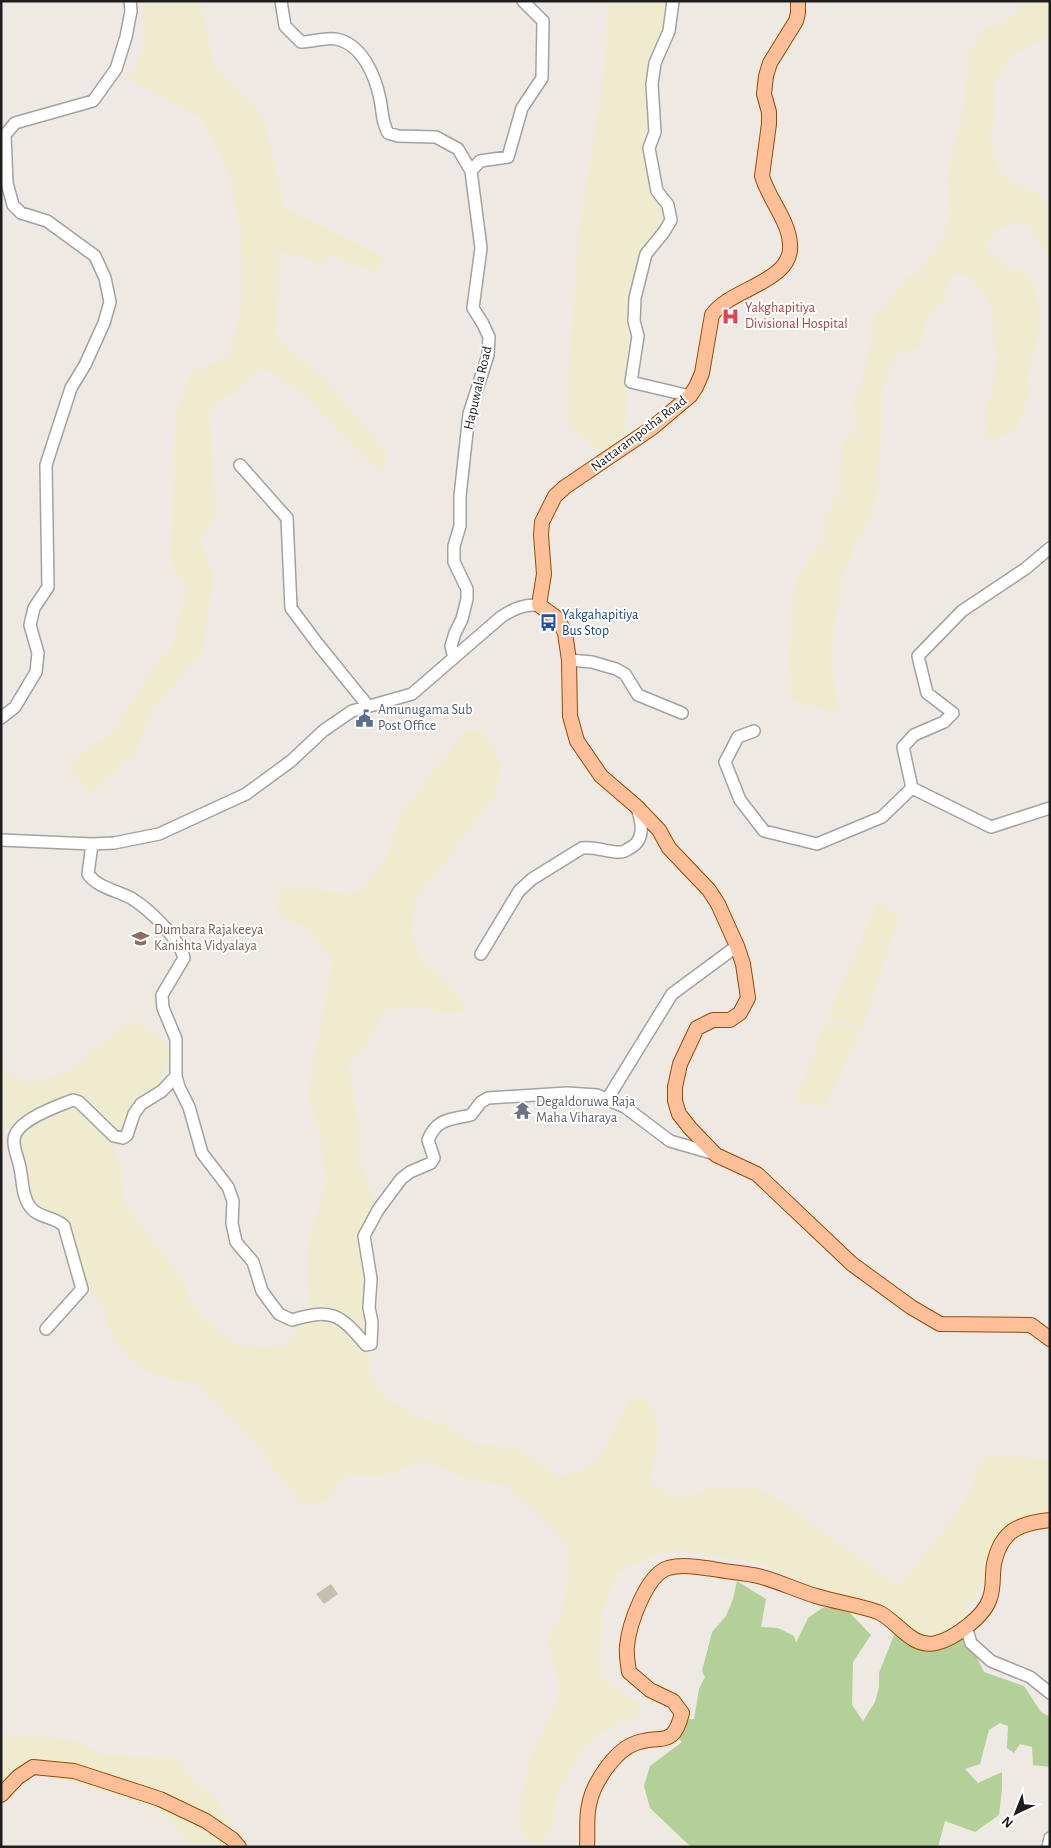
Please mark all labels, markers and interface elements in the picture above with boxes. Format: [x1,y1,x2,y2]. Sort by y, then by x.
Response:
place label: Yakghapitiya Divisional Hospital [745,301,848,331]
hospital icon: Yakghapitiya Divisional Hospital [721,306,741,326]
street label: Hapuwala Road [462,345,494,431]
street label: Nattarampotha Road [589,394,689,474]
place label: Yakgahapitiya Bus Stop [562,608,639,638]
bus stop icon: Yakgahapitiya Bus Stop [538,613,558,633]
place label: Amunugama Sub Post Office [378,703,472,733]
public building icon: Amunugama Sub Post Office [354,708,374,728]
place label: Dumbara Rajakeeya Kanishta Vidyalaya [154,923,264,953]
school or university icon: Dumbara Rajakeeya Kanishta Vidyalaya [130,928,150,948]
place label: Degaldoruwa Raja Maha Viharaya [536,1095,636,1125]
temple icon: Degaldoruwa Raja Maha Viharaya [512,1100,532,1120]
north arrow [991,1788,1041,1838]
text: N [999,1813,1016,1830]

